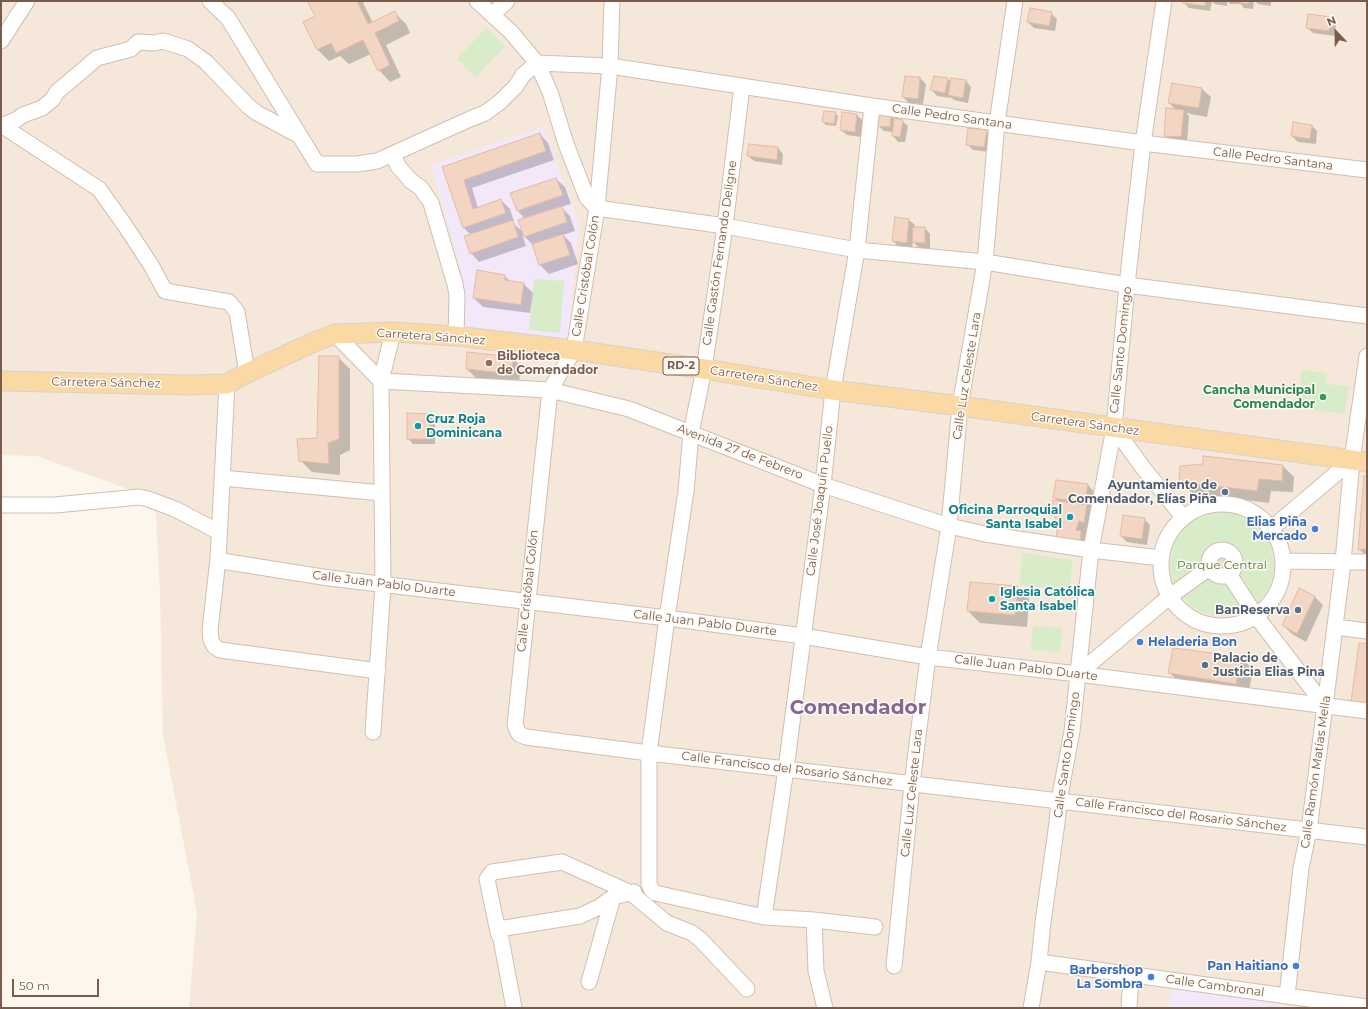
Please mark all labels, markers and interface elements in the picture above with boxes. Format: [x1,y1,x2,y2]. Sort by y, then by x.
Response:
north arrow [1316,12,1356,52]
text: N [1325,13,1338,29]
street label: Calle Pedro Santana [891,101,1013,133]
street label: Calle Pedro Santana [1212,144,1334,174]
street label: Calle Gastón Fernando Deligne [700,160,740,346]
street label: Calle Cristóbal Colón [569,214,603,338]
street label: Calle Santo Domingo [1107,286,1135,414]
street label: Calle Luz Celeste Lara [950,311,984,441]
street label: Carretera Sánchez [376,326,486,348]
place label: Biblioteca de Comendador [497,349,598,377]
road number: RD-2 [663,357,699,375]
marker: Biblioteca de Comendador [484,358,494,368]
street label: Carretera Sánchez [709,363,819,395]
street label: Carretera Sánchez [51,375,161,391]
place label: Cancha Municipal Comendador [1203,383,1315,411]
marker: Cancha Municipal Comendador [1318,392,1328,402]
street label: Carretera Sánchez [1030,409,1140,439]
place label: Cruz Roja Dominicana [426,412,502,440]
marker: Cruz Roja Dominicana [413,421,423,431]
street label: Avenida 27 de Febrero [675,421,805,483]
street label: Calle José Joaquín Puello [804,425,836,577]
place label: Ayuntamiento de Comendador, Elías Piña [1068,478,1217,506]
marker: Ayuntamiento de Comendador, Elías Piña [1220,487,1230,497]
place label: Oficina Parroquial Santa Isabel [949,503,1062,531]
marker: Oficina Parroquial Santa Isabel [1065,512,1075,522]
place label: Elias Piña Mercado [1246,515,1307,543]
marker: Elias Piña Mercado [1310,524,1320,534]
street label: Calle Cristóbal Colón [514,529,542,653]
park label: Parque Central [1177,558,1267,572]
street label: Calle Juan Pablo Duarte [312,568,456,600]
place label: Iglesia Católica Santa Isabel [1000,585,1095,613]
marker: Iglesia Católica Santa Isabel [987,594,997,604]
place label: BanReserva [1215,603,1290,617]
marker: BanReserva [1293,605,1303,615]
street label: Calle Juan Pablo Duarte [633,607,777,639]
place label: Heladeria Bon [1148,635,1237,649]
marker: Heladeria Bon [1135,637,1145,647]
place label: Palacio de Justicia Elias Pina [1213,651,1325,679]
street label: Calle Juan Pablo Duarte [954,652,1098,684]
marker: Palacio de Justicia Elias Pina [1200,660,1210,670]
street label: Calle Santo Domingo [1051,691,1083,819]
street label: Calle Ramón Matías Mella [1298,694,1334,850]
district label: Comendador [790,696,926,720]
street label: Calle Luz Celeste Lara [898,728,926,858]
street label: Calle Francisco del Rosario Sánchez [681,749,893,789]
street label: Calle Francisco del Rosario Sánchez [1075,795,1287,835]
place label: Pan Haitiano [1207,959,1288,973]
marker: Pan Haitiano [1291,961,1301,971]
place label: Barbershop La Sombra [1069,963,1143,991]
scale bar [14,971,101,997]
marker: Barbershop La Sombra [1146,972,1156,982]
street label: Calle Cambronal [1165,972,1265,1000]
text: 50 m [19,978,50,993]

